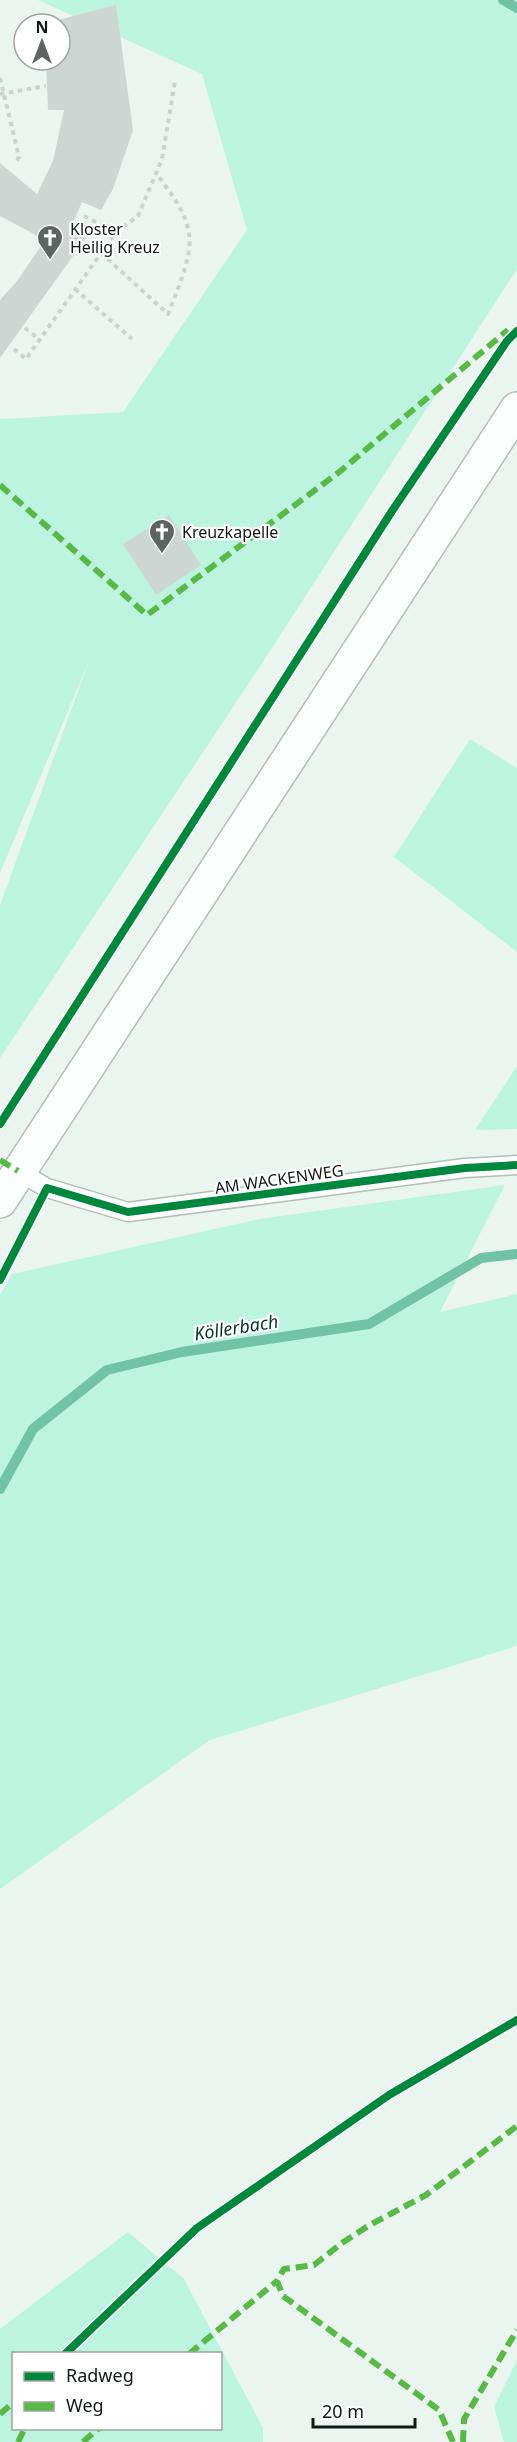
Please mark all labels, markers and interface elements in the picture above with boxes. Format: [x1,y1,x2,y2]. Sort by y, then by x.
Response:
north arrow [12,12,72,72]
text: N [35,16,49,38]
place label: Kloster Heilig Kreuz [70,218,160,258]
church icon: Kloster Heilig Kreuz [35,223,65,261]
church icon: Kreuzkapelle [147,517,177,555]
place label: Kreuzkapelle [182,521,278,543]
street label: AM WACKENWEG [213,1159,345,1199]
water label: Köllerbach [192,1309,280,1345]
legend [12,2352,222,2430]
text: Radweg [66,2363,134,2387]
scale bar [313,2391,415,2429]
text: Weg [66,2393,104,2417]
text: 20 m [322,2399,364,2423]

